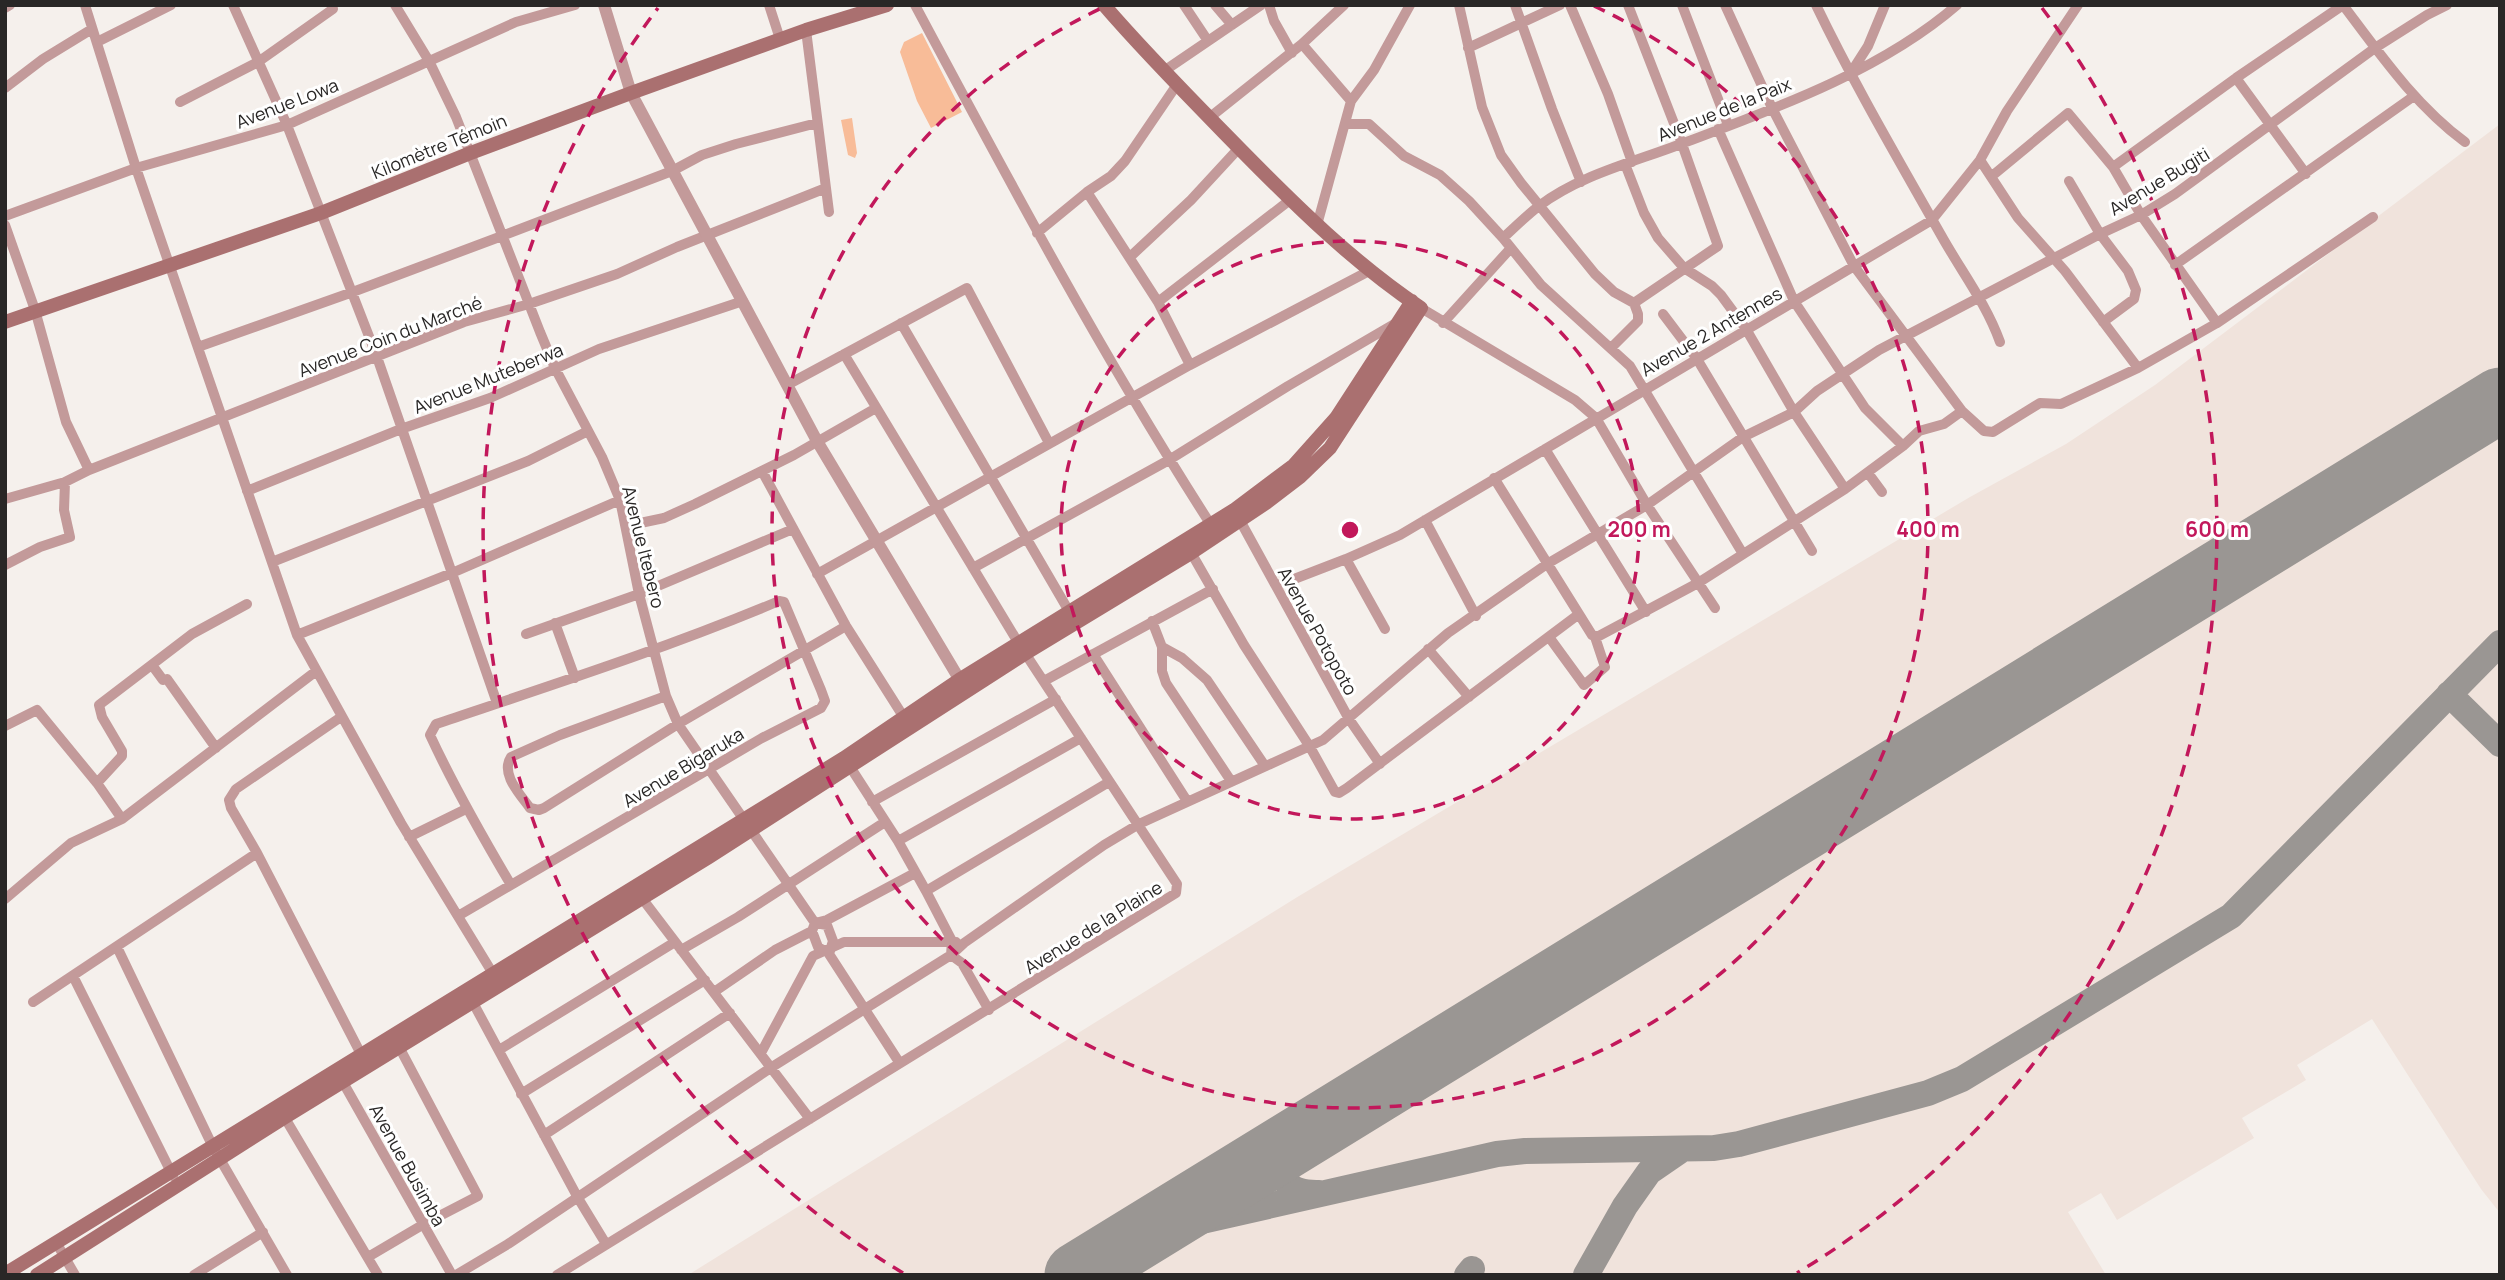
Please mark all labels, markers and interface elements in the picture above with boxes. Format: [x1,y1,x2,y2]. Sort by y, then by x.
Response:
street label: Avenue de la Paix [1654,71,1795,147]
street label: Avenue Lowa [232,72,342,134]
street label: Kilomètre Témoin [368,108,510,184]
street label: Avenue Bugiti [2104,142,2214,220]
street label: Avenue 2 Antennes [1636,281,1786,381]
street label: Avenue Coin du Marché [295,290,485,382]
street label: Avenue Muteberwa [410,337,566,419]
street label: Avenue Itebero [617,483,671,611]
text: 200 m [1607,515,1671,543]
text: 400 m [1896,515,1960,543]
text: 600 m [2185,515,2249,543]
centre of rings [1338,518,1362,542]
street label: Avenue Potopoto [1273,563,1363,699]
street label: Avenue Bigaruka [618,721,748,813]
street label: Avenue de la Plaine [1020,875,1166,979]
street label: Avenue Busimba [364,1099,452,1231]

